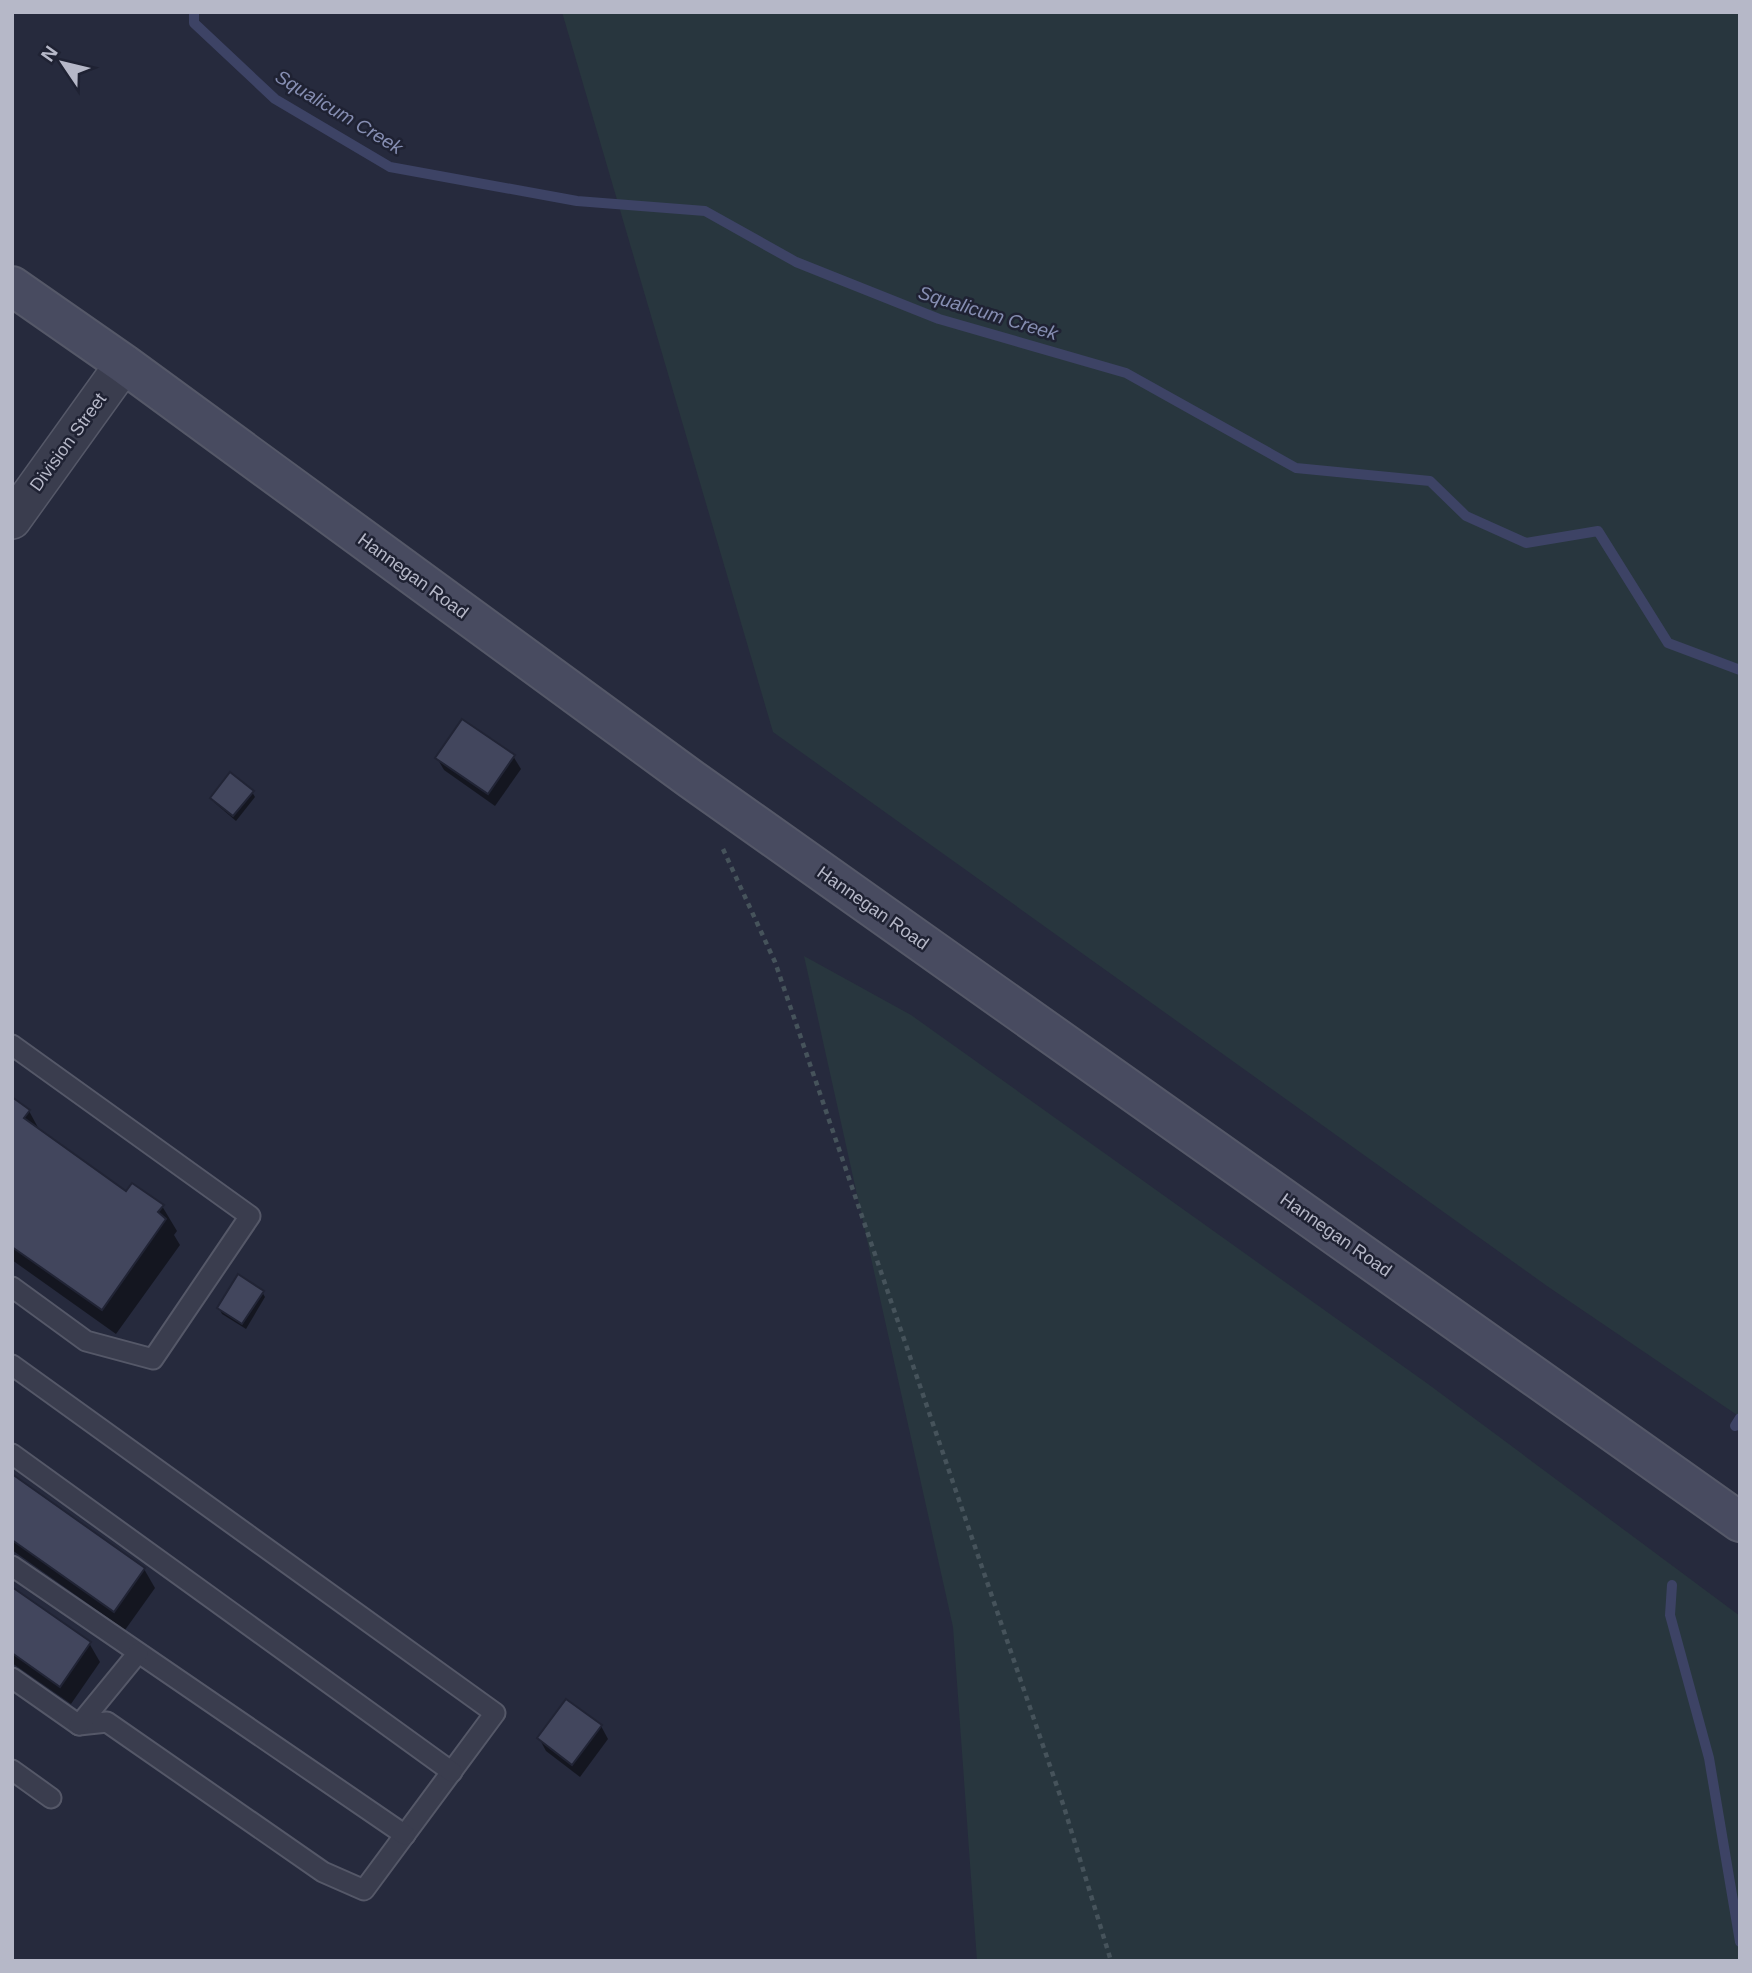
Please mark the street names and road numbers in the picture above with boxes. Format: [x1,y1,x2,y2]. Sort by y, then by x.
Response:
street label: Division Street [26,389,110,495]
street label: Hannegan Road [354,529,472,623]
street label: Hannegan Road [814,862,932,954]
street label: Hannegan Road [1277,1189,1395,1281]

